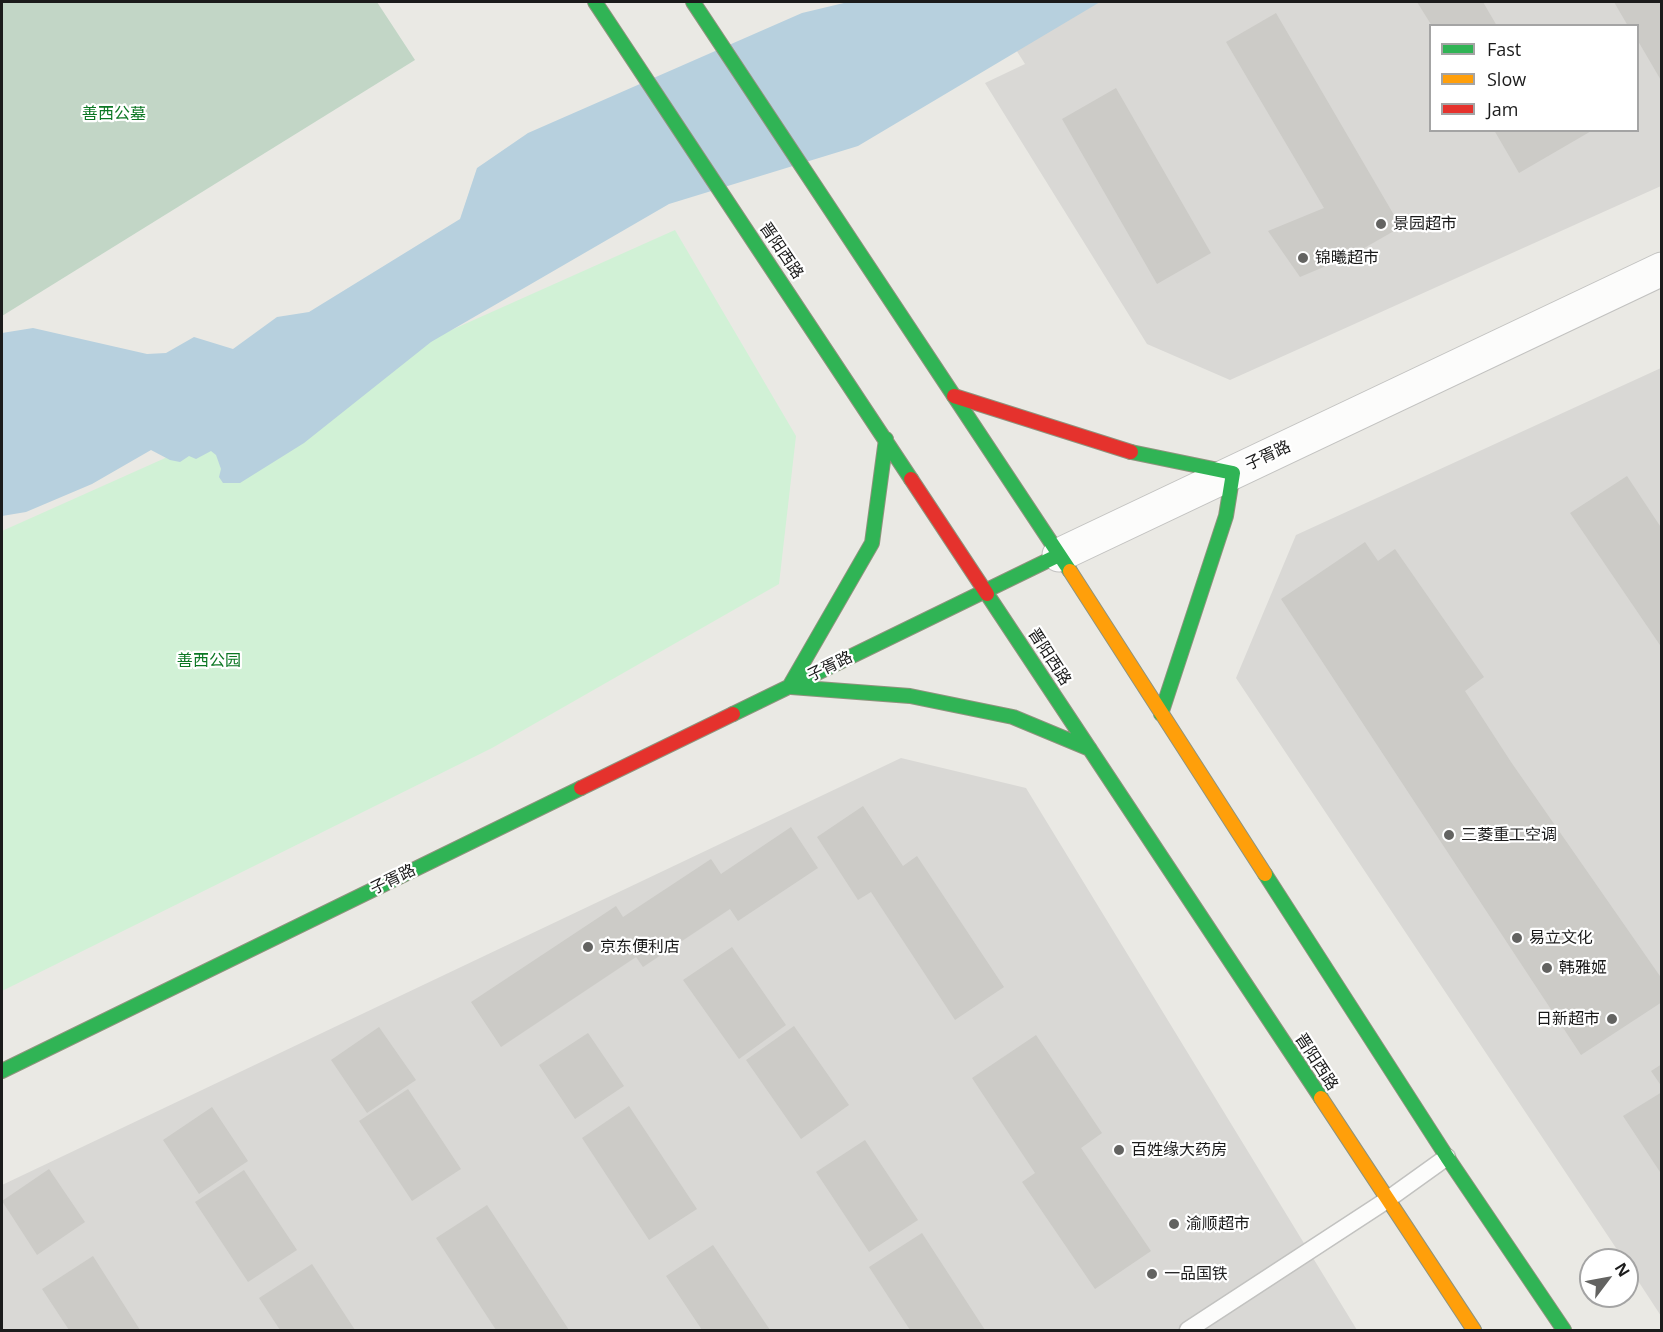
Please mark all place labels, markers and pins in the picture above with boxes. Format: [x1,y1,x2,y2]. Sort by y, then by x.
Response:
place label: 景园超市 [1393,214,1457,234]
marker: 景园超市 [1374,217,1388,231]
place label: 锦曦超市 [1315,248,1379,268]
marker: 锦曦超市 [1296,251,1310,265]
place label: 三菱重工空调 [1461,825,1557,845]
marker: 三菱重工空调 [1442,828,1456,842]
place label: 易立文化 [1529,928,1593,948]
marker: 易立文化 [1510,931,1524,945]
place label: 京东便利店 [600,937,680,957]
marker: 京东便利店 [581,940,595,954]
place label: 韩雅姬 [1559,958,1607,978]
marker: 韩雅姬 [1540,961,1554,975]
place label: 日新超市 [1536,1009,1600,1029]
marker: 日新超市 [1605,1012,1619,1026]
place label: 百姓缘大药房 [1131,1140,1227,1160]
marker: 百姓缘大药房 [1112,1143,1126,1157]
place label: 渝顺超市 [1186,1214,1250,1234]
marker: 渝顺超市 [1167,1217,1181,1231]
place label: 一品国铁 [1164,1264,1228,1284]
marker: 一品国铁 [1145,1267,1159,1281]

